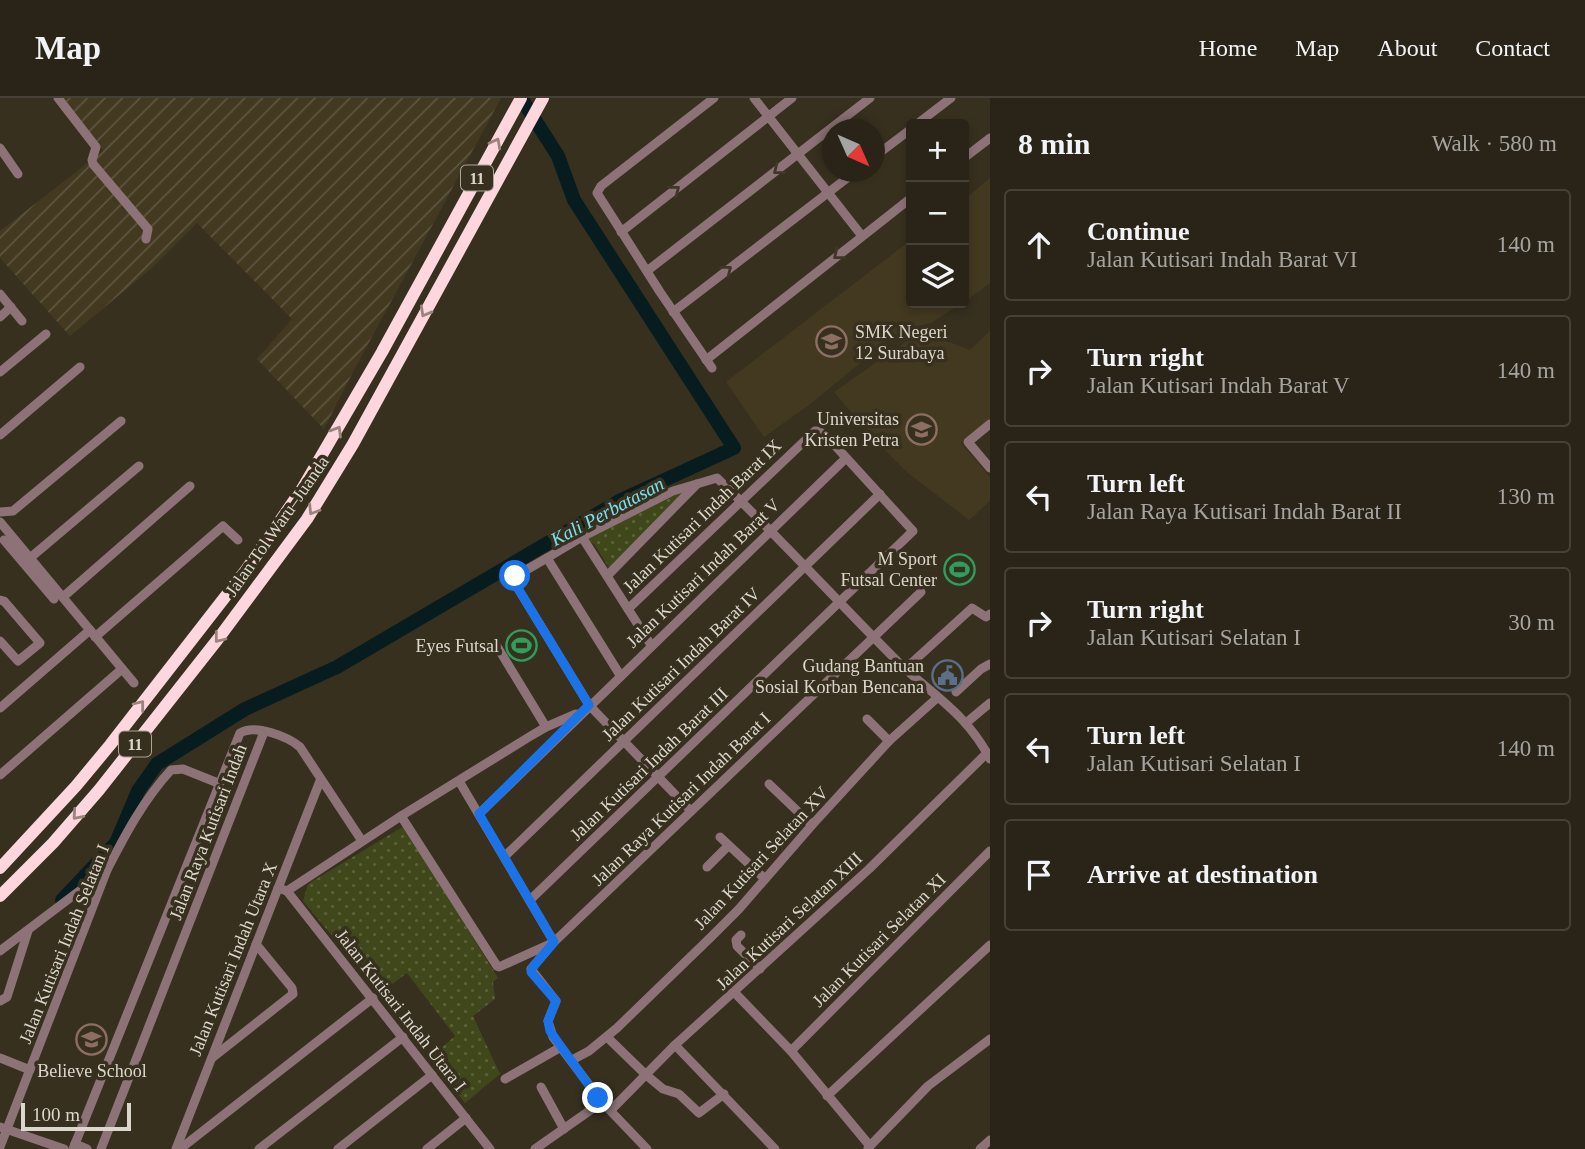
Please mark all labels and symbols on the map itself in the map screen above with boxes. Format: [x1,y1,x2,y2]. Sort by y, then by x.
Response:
north arrow [822,119,885,182]
one-way arrow [488,138,501,150]
one-way arrow [773,162,785,175]
road number: 11 [461,166,493,190]
one-way arrow [667,185,680,198]
one-way arrow [833,247,846,260]
one-way arrow [719,266,732,279]
one-way arrow [420,304,433,317]
place label: SMK Negeri 12 Surabaya [855,322,948,363]
school or university icon: SMK Negeri 12 Surabaya [815,325,849,359]
place label: Universitas Kristen Petra [805,409,899,450]
school or university icon: Universitas Kristen Petra [905,412,939,446]
one-way arrow [328,426,341,439]
street label: Jalan Kutisari Indah Barat IX [619,435,785,597]
street label: Jalan Tol Waru–Juanda [221,452,333,600]
water label: Kali Perbatasan [546,473,667,551]
street label: Jalan Kutisari Indah Barat V [622,494,784,652]
one-way arrow [309,502,322,515]
place label: M Sport Futsal Center [841,549,937,590]
sports icon: M Sport Futsal Center [943,552,977,586]
route start [499,560,530,591]
street label: Jalan Kutisari Indah Barat IV [598,583,764,745]
sports icon: Eyes Futsal [505,629,539,663]
one-way arrow [214,630,227,642]
place label: Eyes Futsal [416,636,499,656]
place label: Gudang Bantuan Sosial Korban Bencana [755,656,924,697]
public building icon: Gudang Bantuan Sosial Korban Bencana [930,659,964,693]
street label: Jalan Kutisari Indah Barat III [566,684,732,844]
one-way arrow [132,701,145,713]
street label: Jalan Raya Kutisari Indah Barat I [588,708,774,890]
road number: 11 [119,732,151,757]
street label: Jalan Raya Kutisari Indah [165,741,251,923]
street label: Jalan Kutisari Selatan XV [690,783,832,933]
one-way arrow [73,807,85,820]
street label: Jalan Kutisari Indah Selatan I [15,842,113,1046]
street label: Jalan Kutisari Selatan XIII [712,848,866,994]
street label: Jalan Kutisari Indah Utara X [185,859,281,1059]
street label: Jalan Kutisari Selatan XI [808,869,950,1011]
street label: Jalan Kutisari Indah Utara I [332,925,470,1095]
school or university icon: Believe School [75,1023,109,1057]
place label: Believe School [37,1061,147,1081]
route end [582,1082,613,1113]
scale bar [21,1100,131,1132]

